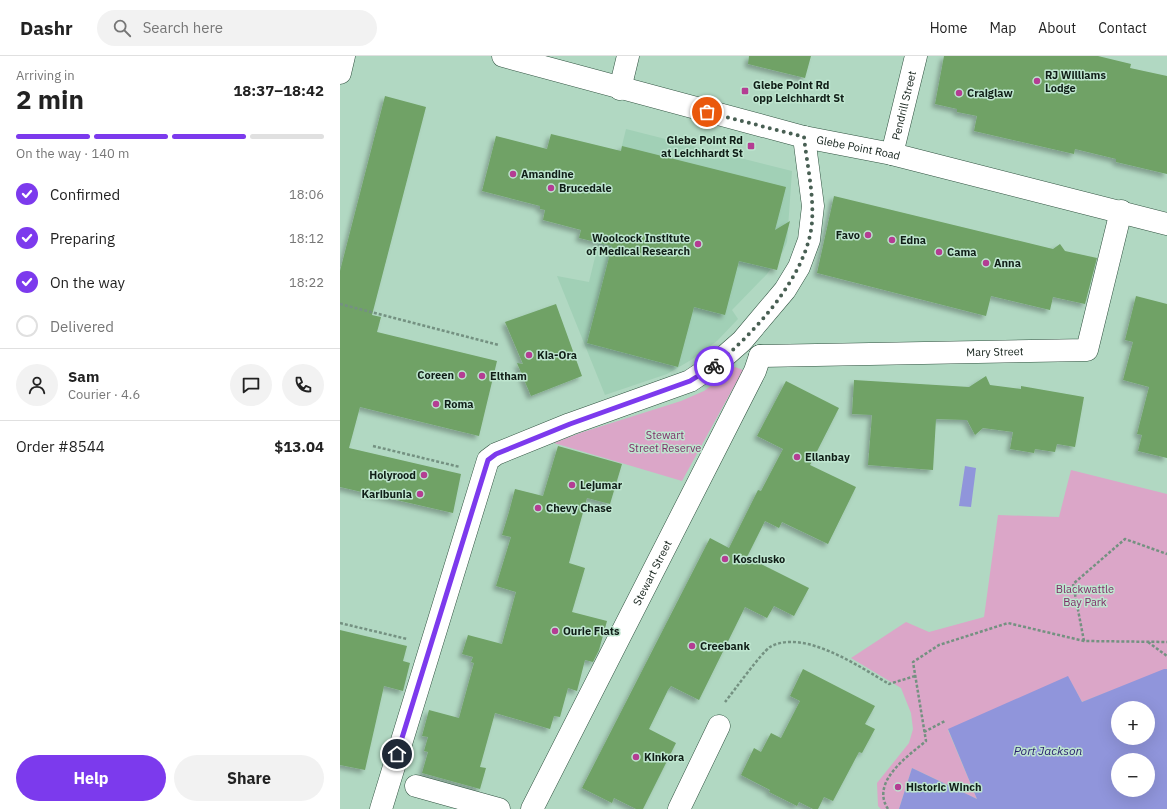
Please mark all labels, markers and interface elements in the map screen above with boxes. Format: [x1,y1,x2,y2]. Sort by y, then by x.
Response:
search box [97,10,377,46]
text: Dashr [20,16,73,40]
icon: search [111,17,133,39]
text: Search here [143,18,223,37]
text: Home [930,19,967,37]
text: Map [989,19,1016,37]
text: About [1038,19,1076,37]
text: Contact [1098,19,1147,37]
text: Arriving in [16,67,75,84]
place label: RJ Williams Lodge [1045,68,1106,95]
street label: Pendrill Street [889,69,919,141]
marker: RJ Williams Lodge [1032,76,1042,86]
place label: Glebe Point Rd opp Leichhardt St [753,78,844,105]
text: 18:37–18:42 [233,81,324,100]
text: 2 min [16,82,84,116]
marker: Glebe Point Rd opp Leichhardt St [740,86,750,96]
place label: Craiglaw [967,86,1013,100]
marker: Craiglaw [954,88,964,98]
pin [690,95,724,129]
icon: bag [696,101,718,123]
place label: Glebe Point Rd at Leichhardt St [661,133,743,160]
street label: Glebe Point Road [815,133,902,163]
marker: Glebe Point Rd at Leichhardt St [746,141,756,151]
text: On the way · 140 m [16,145,129,162]
place label: Amandine [521,167,574,181]
marker: Amandine [508,169,518,179]
place label: Brucedale [559,181,612,195]
icon: check [16,183,38,205]
marker: Brucedale [546,183,556,193]
text: Confirmed [50,185,120,204]
text: 18:06 [289,186,324,203]
icon: check [16,227,38,249]
place label: Favo [836,228,860,242]
text: Preparing [50,229,115,248]
text: 18:12 [289,230,324,247]
marker: Favo [863,230,873,240]
place label: Woolcock Institute of Medical Research [586,231,690,258]
place label: Edna [900,233,926,247]
marker: Edna [887,235,897,245]
marker: Woolcock Institute of Medical Research [693,239,703,249]
place label: Cama [947,245,977,259]
marker: Cama [934,247,944,257]
place label: Anna [994,256,1021,270]
marker: Anna [981,258,991,268]
icon: check [16,271,38,293]
text: On the way [50,273,125,292]
text: 18:22 [289,274,324,291]
text: Delivered [50,317,114,336]
street label: Mary Street [966,344,1024,359]
courier [694,346,734,386]
place label: Kia-Ora [537,348,577,362]
marker: Kia-Ora [524,350,534,360]
icon: bike [703,355,725,377]
button: person [16,364,58,406]
button: chat [230,364,272,406]
button: phone [282,364,324,406]
text: Sam [68,367,99,386]
place label: Coreen [417,368,454,382]
place label: Eltham [490,369,527,383]
marker: Coreen [457,370,467,380]
marker: Eltham [477,371,487,381]
text: Courier · 4.6 [68,386,140,403]
place label: Roma [444,397,474,411]
marker: Roma [431,399,441,409]
park label: Stewart Street Reserve [629,428,701,455]
text: Order #8544 [16,437,105,456]
text: $13.04 [274,437,324,456]
place label: Ellanbay [805,450,850,464]
marker: Ellanbay [792,452,802,462]
place label: Holyrood [369,468,416,482]
marker: Holyrood [419,470,429,480]
place label: Lejumar [580,478,623,492]
marker: Lejumar [567,480,577,490]
place label: Karibunia [361,487,412,501]
marker: Karibunia [415,489,425,499]
place label: Chevy Chase [546,501,612,515]
marker: Chevy Chase [533,503,543,513]
street label: Stewart Street [630,538,675,608]
place label: Kosciusko [733,552,785,566]
marker: Kosciusko [720,554,730,564]
park label: Blackwattle Bay Park [1056,582,1114,609]
place label: Ourie Flats [563,624,620,638]
marker: Ourie Flats [550,626,560,636]
place label: Creebank [700,639,750,653]
marker: Creebank [687,641,697,651]
map controls [1111,701,1155,797]
button: + [1111,701,1155,745]
pin [380,737,414,771]
icon: home [386,743,408,765]
water label: Port Jackson [1014,743,1083,758]
place label: Kinkora [644,750,684,764]
marker: Kinkora [631,752,641,762]
button: − [1111,753,1155,797]
button: Help [16,755,166,801]
button: Share [174,755,324,801]
place label: Historic Winch [906,780,981,794]
marker: Historic Winch [893,782,903,792]

